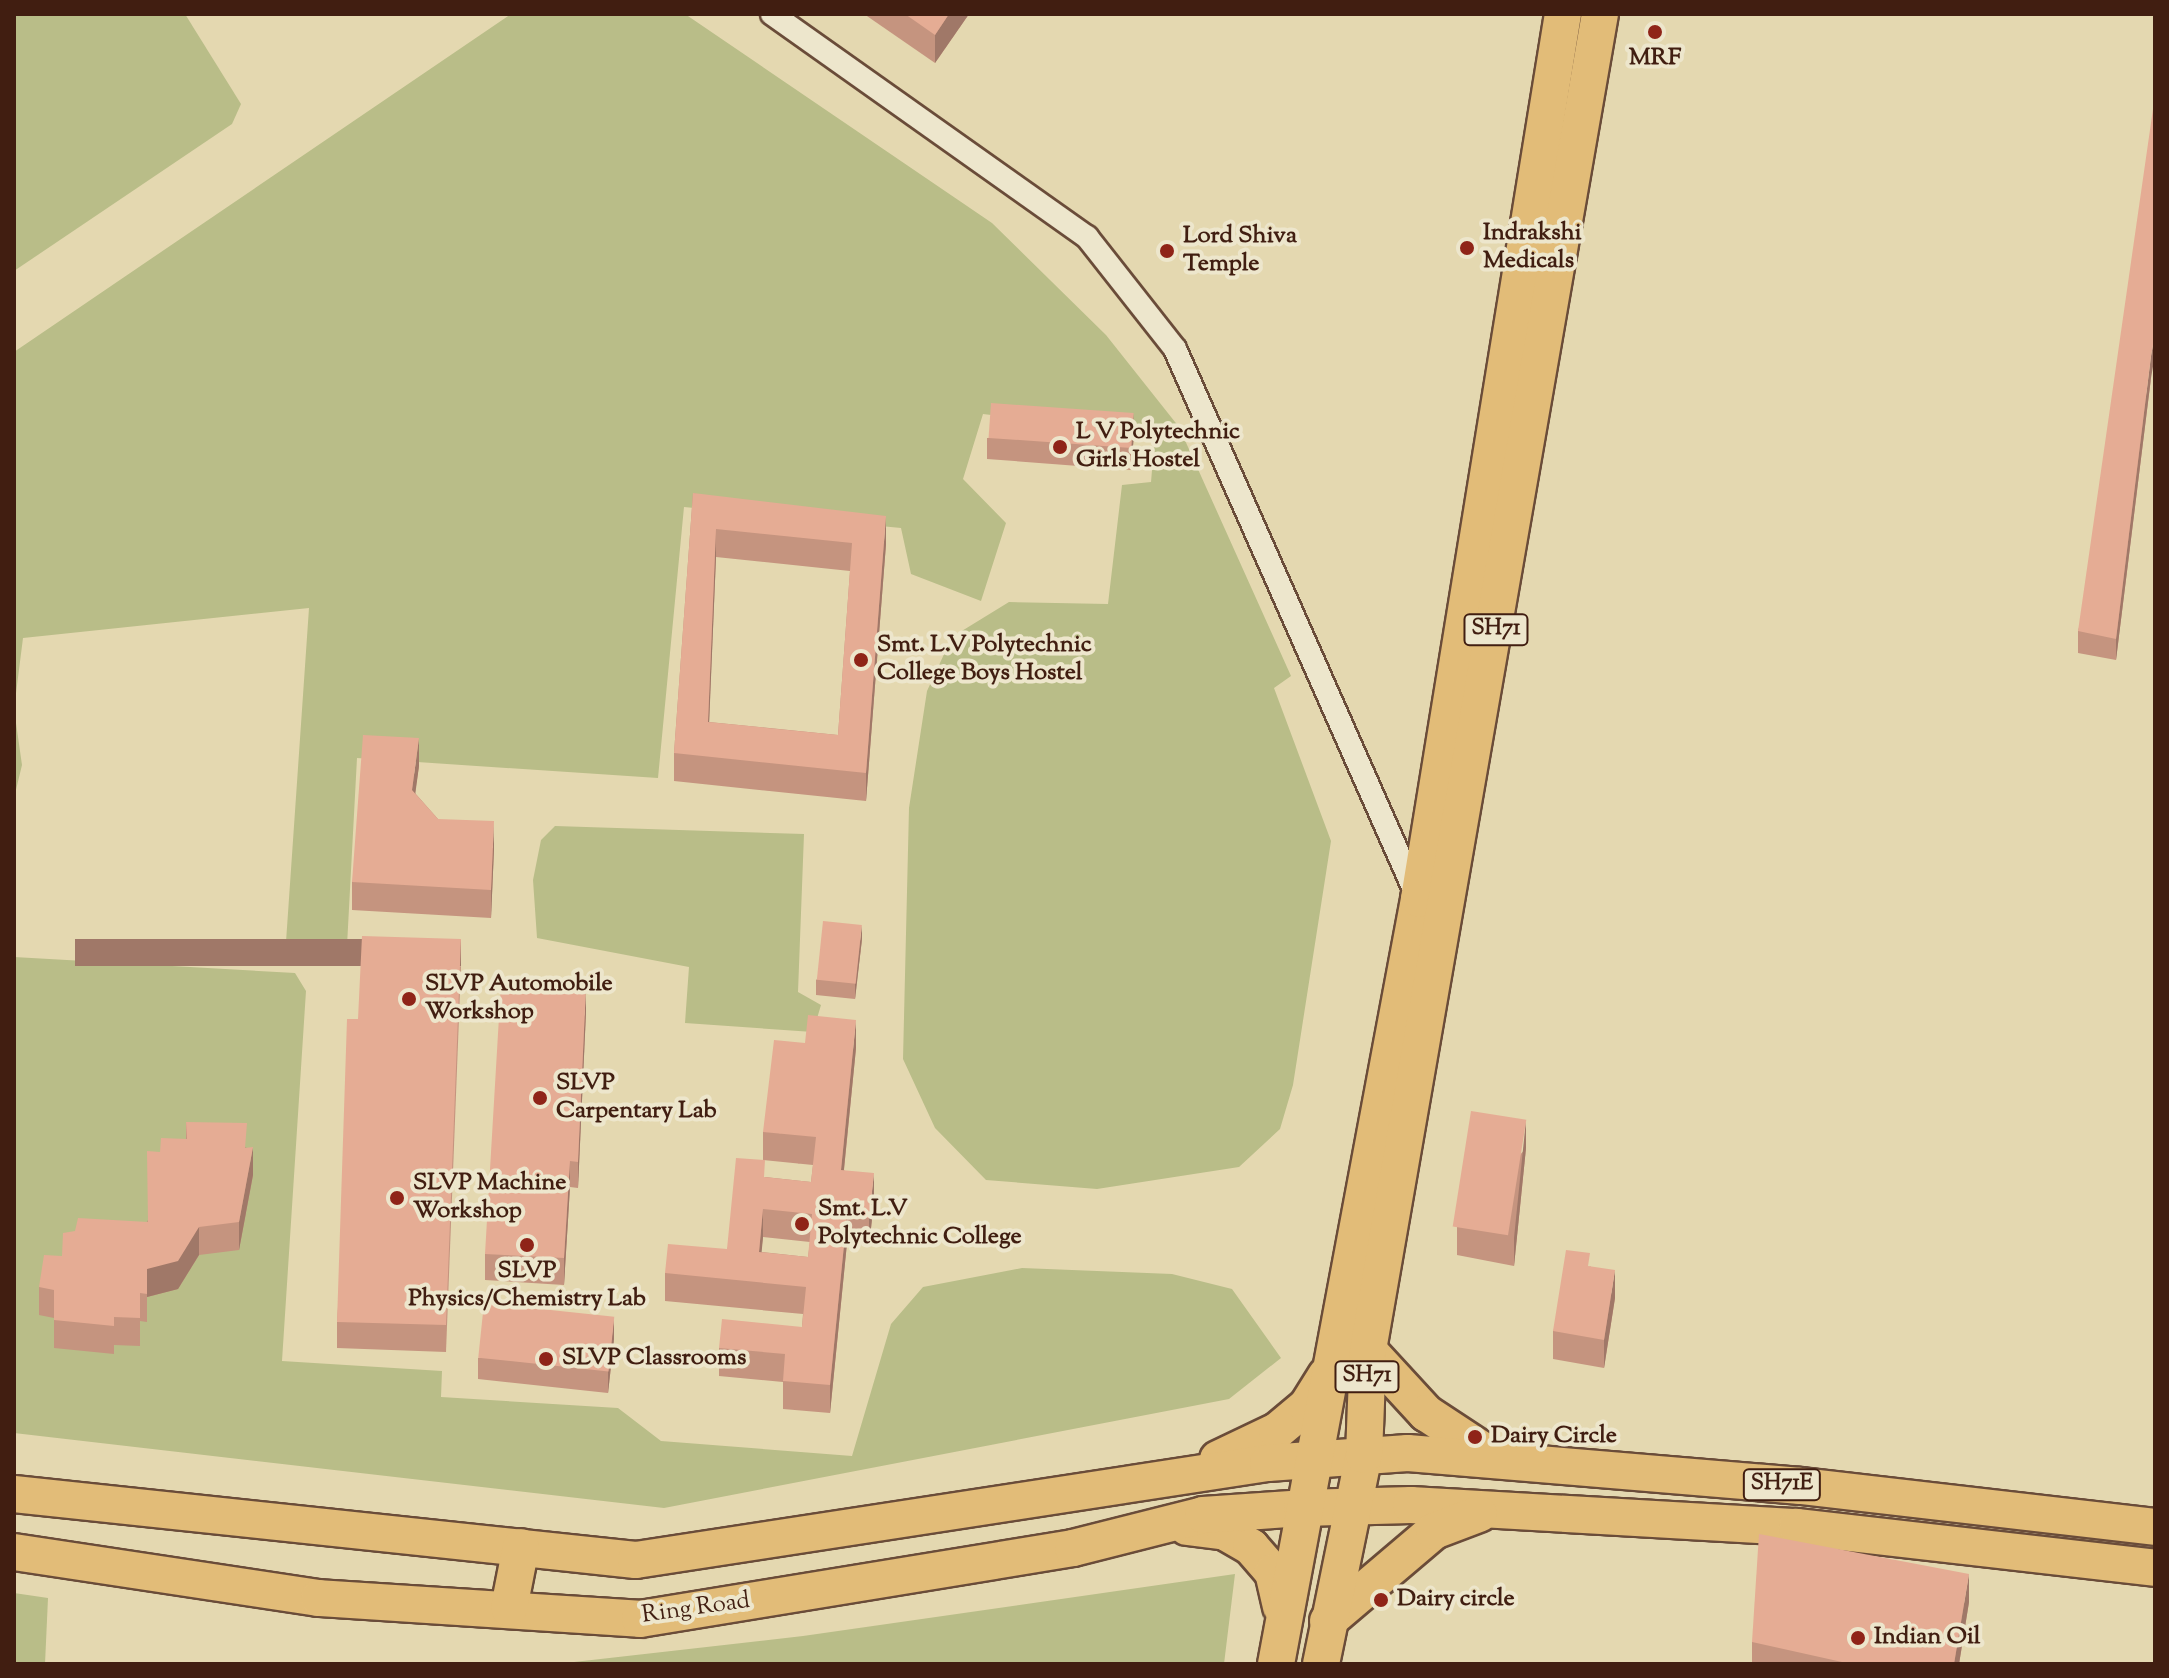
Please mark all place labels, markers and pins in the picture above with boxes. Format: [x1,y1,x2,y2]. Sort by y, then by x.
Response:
marker: MRF [1646,23,1664,41]
place label: MRF [1629,45,1681,73]
place label: Indrakshi Medicals [1483,220,1582,276]
place label: Lord Shiva Temple [1183,223,1297,279]
marker: Indrakshi Medicals [1458,239,1476,257]
marker: Lord Shiva Temple [1158,242,1176,260]
place label: L V Polytechnic Girls Hostel [1076,419,1240,475]
marker: L V Polytechnic Girls Hostel [1051,438,1069,456]
place label: Smt. L.V Polytechnic College Boys Hostel [877,632,1092,688]
marker: Smt. L.V Polytechnic College Boys Hostel [852,651,870,669]
place label: SLVP Automobile Workshop [425,971,613,1027]
marker: SLVP Automobile Workshop [400,990,418,1008]
place label: SLVP Carpentary Lab [556,1070,717,1126]
marker: SLVP Carpentary Lab [531,1089,549,1107]
place label: SLVP Machine Workshop [413,1170,566,1226]
marker: SLVP Machine Workshop [388,1189,406,1207]
place label: Smt. L.V Polytechnic College [818,1196,1022,1252]
marker: Smt. L.V Polytechnic College [793,1215,811,1233]
marker: SLVP Physics/Chemistry Lab [518,1236,536,1254]
place label: SLVP Physics/Chemistry Lab [408,1258,646,1314]
place label: SLVP Classrooms [562,1345,746,1373]
marker: SLVP Classrooms [537,1350,555,1368]
place label: Dairy Circle [1491,1423,1617,1451]
marker: Dairy Circle [1466,1428,1484,1446]
place label: Dairy circle [1397,1586,1515,1614]
marker: Dairy circle [1372,1591,1390,1609]
place label: Indian Oil [1874,1624,1981,1652]
marker: Indian Oil [1849,1629,1867,1647]

